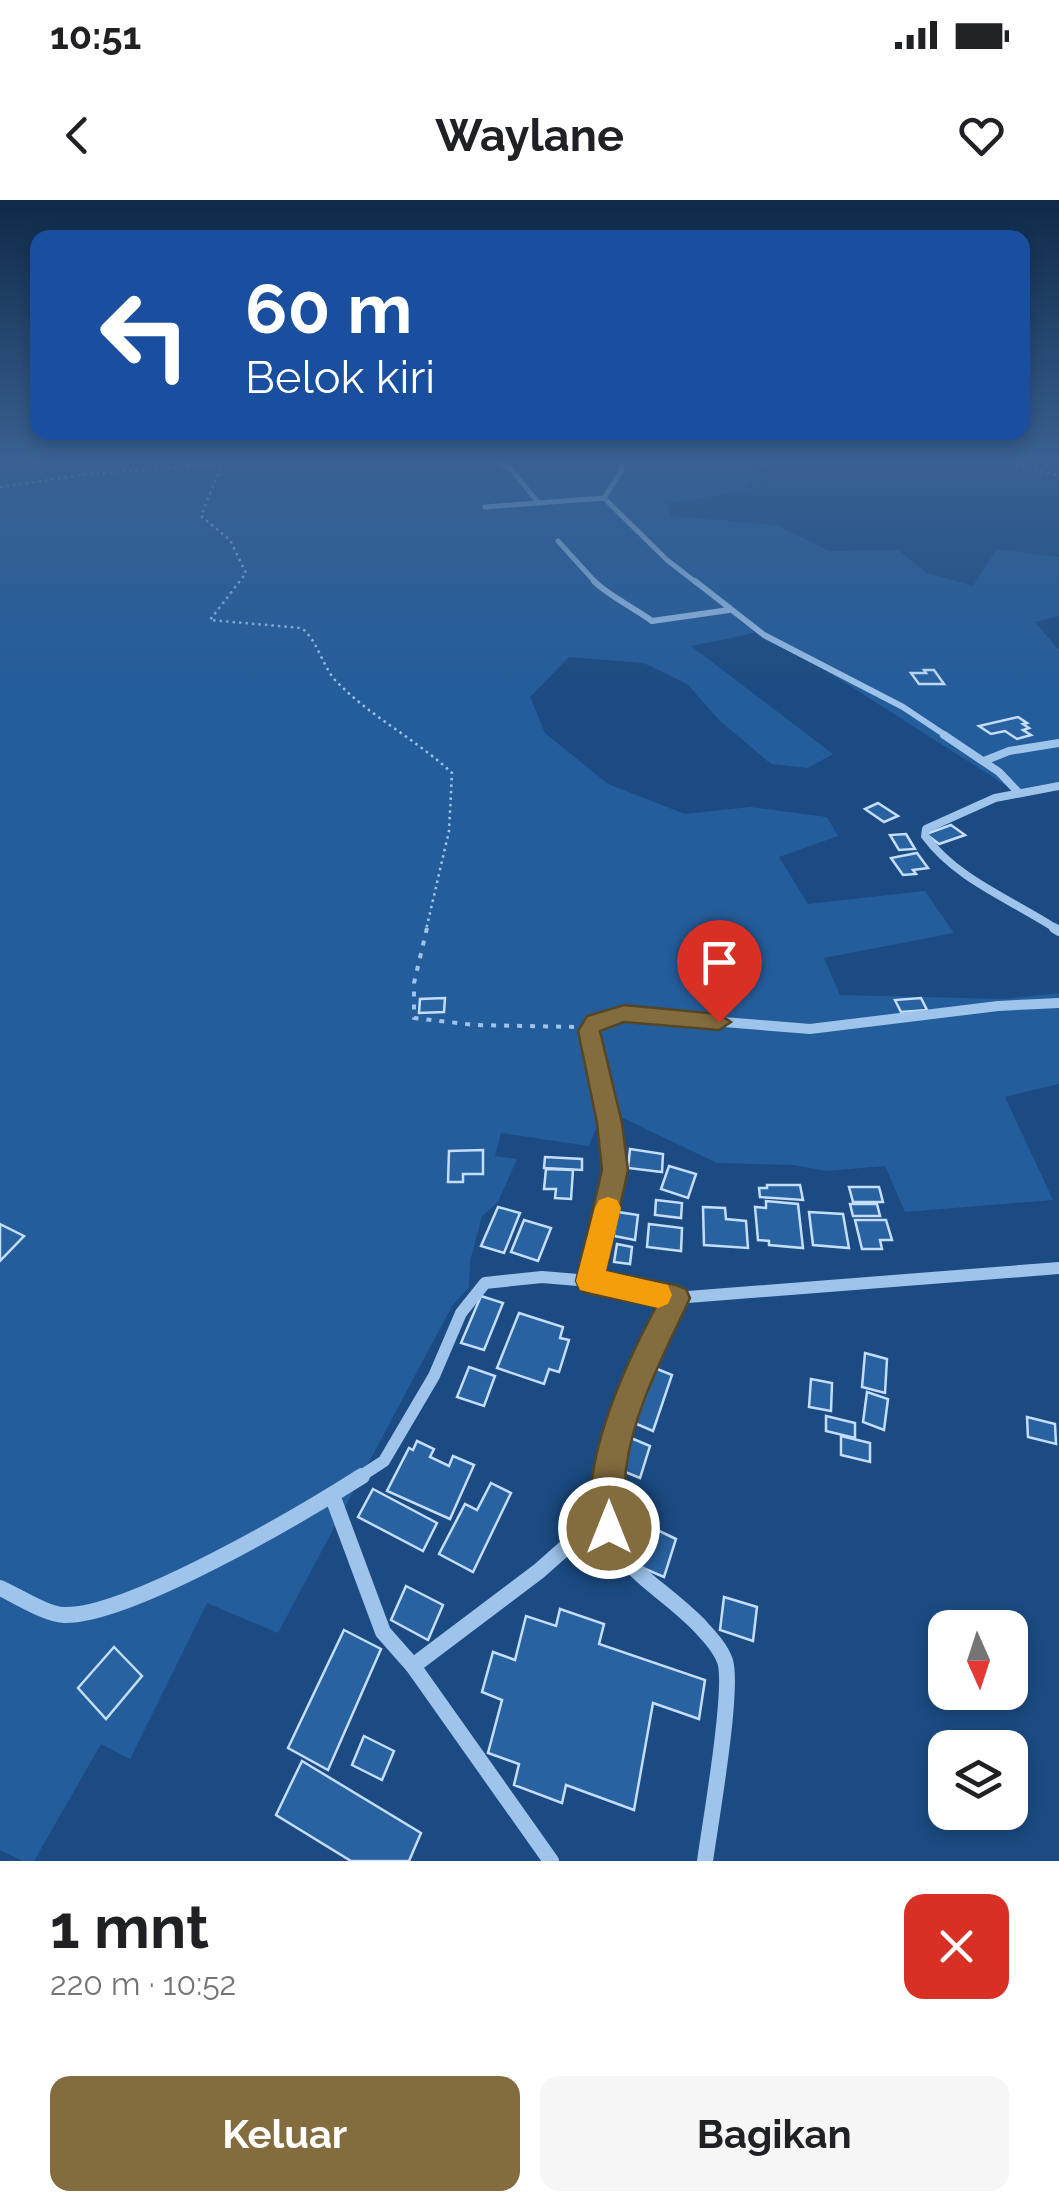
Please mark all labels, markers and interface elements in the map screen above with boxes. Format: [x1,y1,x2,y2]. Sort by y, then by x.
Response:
text: 10:51 [50,13,141,58]
icon: back [50,108,105,163]
icon: heart [954,108,1009,163]
text: Waylane [435,109,624,162]
text: 60 m [245,267,412,349]
icon: left [80,270,210,400]
text: Belok kiri [245,351,435,404]
pin [677,920,762,1023]
icon: arrive [692,935,747,990]
position arrow [557,1476,661,1580]
north arrow [928,1610,1028,1710]
map controls [928,1610,1028,1830]
button: layers [928,1730,1028,1830]
text: 1 mnt [50,1892,209,1962]
button: close [904,1894,1009,1999]
text: 220 m · 10:52 [50,1965,236,2002]
button: Keluar [50,2076,520,2191]
button: Bagikan [540,2076,1009,2191]

